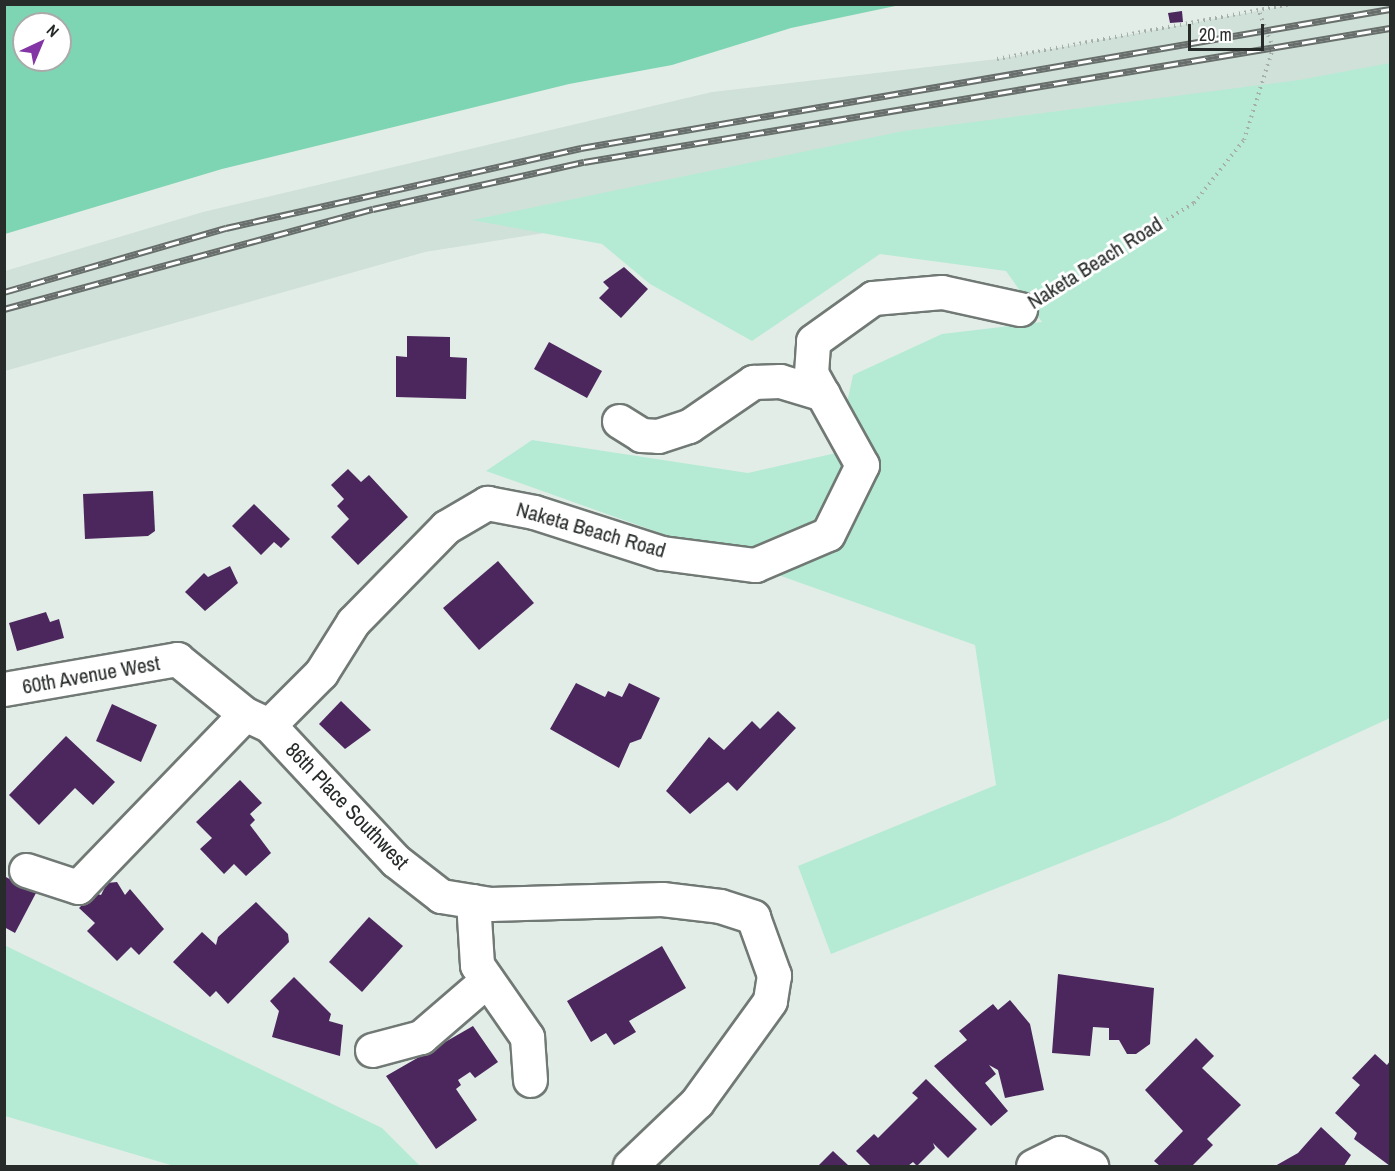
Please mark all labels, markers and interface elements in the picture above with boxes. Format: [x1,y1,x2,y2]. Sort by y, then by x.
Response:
north arrow [12,12,72,72]
scale bar [1191,12,1268,50]
text: N [42,19,64,42]
text: 20 m [1199,22,1232,47]
street label: Naketa Beach Road [1023,211,1167,315]
street label: Naketa Beach Road [513,497,669,563]
street label: 60th Avenue West [20,650,162,700]
street label: 86th Place Southwest [280,737,414,875]

